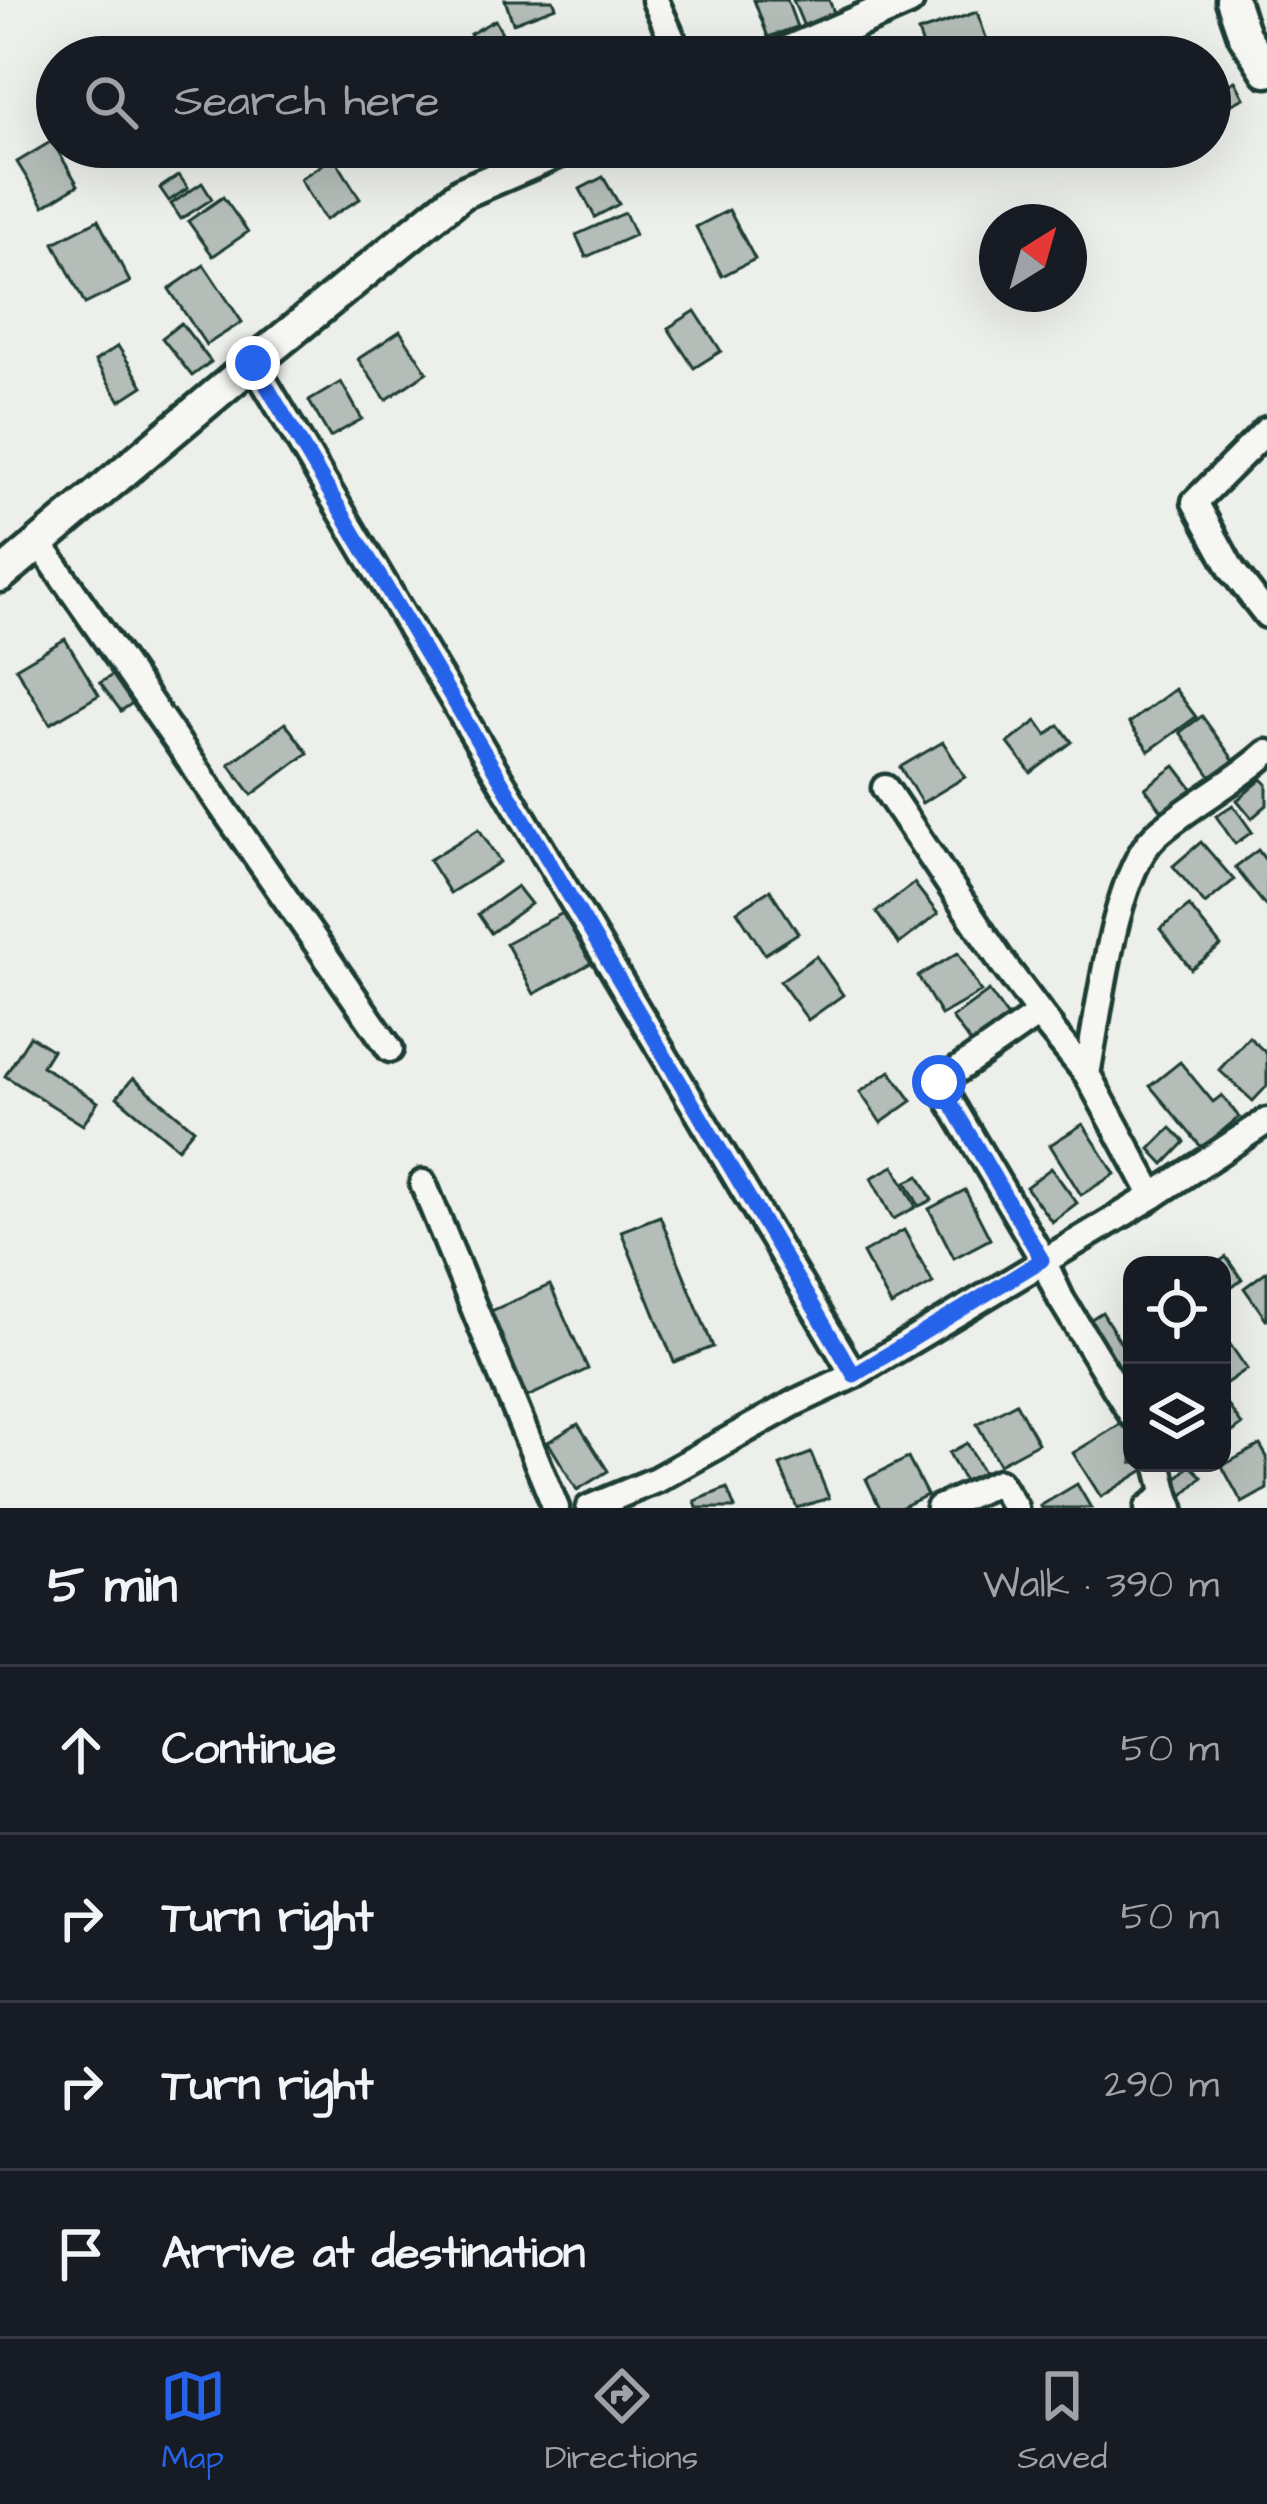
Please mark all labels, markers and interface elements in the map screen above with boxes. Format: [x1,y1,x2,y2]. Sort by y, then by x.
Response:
search box [36,36,1231,168]
icon: search [78,69,144,135]
text: Search here [174,71,440,133]
north arrow [979,204,1087,312]
route end [226,336,280,390]
route start [912,1055,966,1109]
map controls [1123,1256,1231,1472]
button: locate [1123,1256,1231,1364]
button: layers [1123,1364,1231,1472]
text: 5 min [48,1551,177,1622]
text: Walk · 390 m [983,1559,1219,1613]
icon: ahead [48,1717,114,1783]
text: Continue [162,1719,336,1781]
text: 50 m [1121,1723,1219,1777]
icon: right [48,1885,114,1951]
text: Turn right [162,1887,374,1949]
text: 50 m [1121,1891,1219,1945]
icon: right [48,2053,114,2119]
text: Turn right [162,2055,374,2117]
text: 290 m [1104,2059,1219,2113]
icon: arrive [48,2221,114,2287]
text: Arrive at destination [162,2223,585,2285]
tab: Map [160,2363,226,2481]
tab: Directions [545,2363,698,2481]
tab: Saved [1017,2363,1107,2481]

